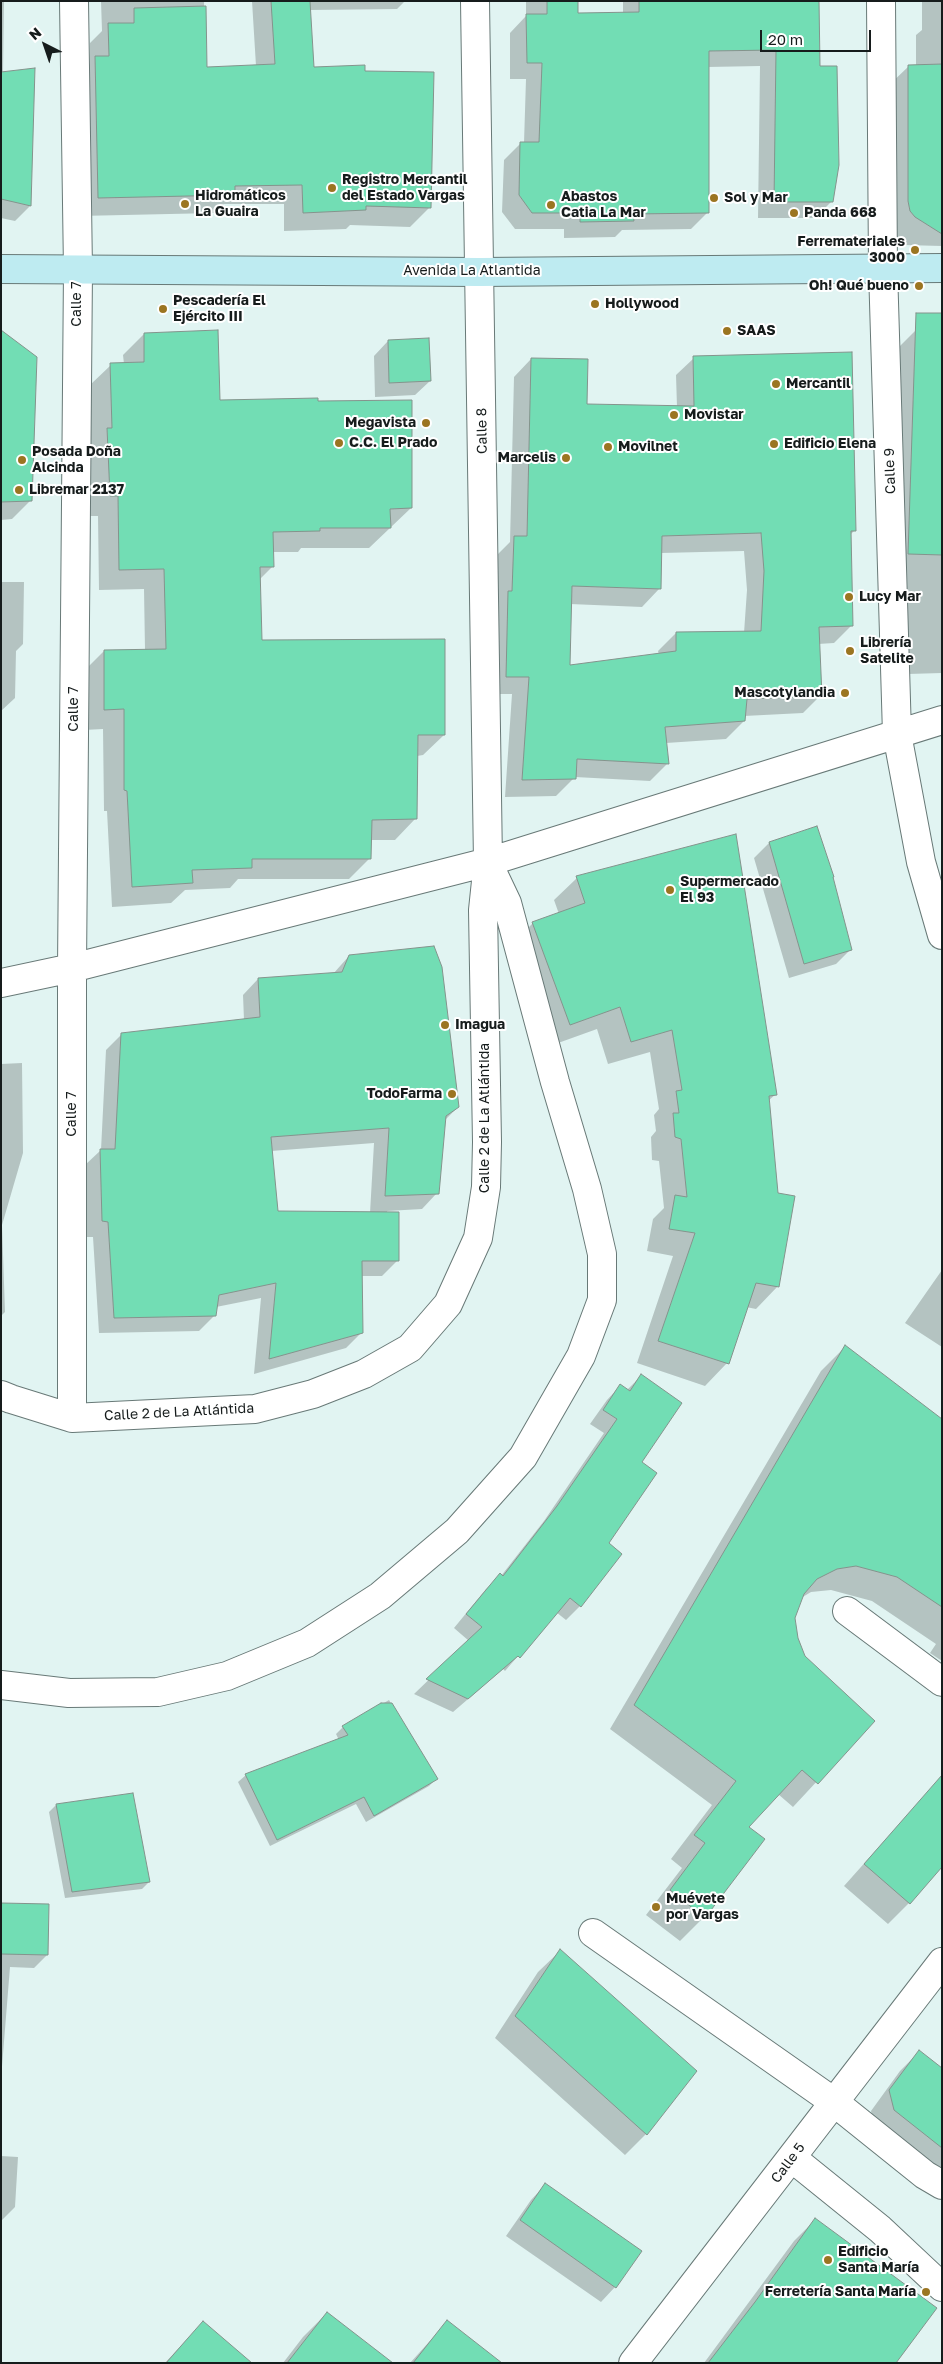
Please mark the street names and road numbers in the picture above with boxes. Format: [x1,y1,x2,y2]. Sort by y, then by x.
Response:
street label: Avenida La Atlantida [403,263,541,279]
street label: Calle 7 [69,281,85,327]
street label: Calle 8 [473,408,491,454]
street label: Calle 9 [881,448,899,494]
street label: Calle 7 [66,686,82,732]
street label: Calle 2 de La Atlántida [477,1043,493,1193]
street label: Calle 7 [64,1091,80,1137]
street label: Calle 2 de La Atlántida [103,1400,255,1424]
street label: Calle 5 [767,2140,809,2186]

